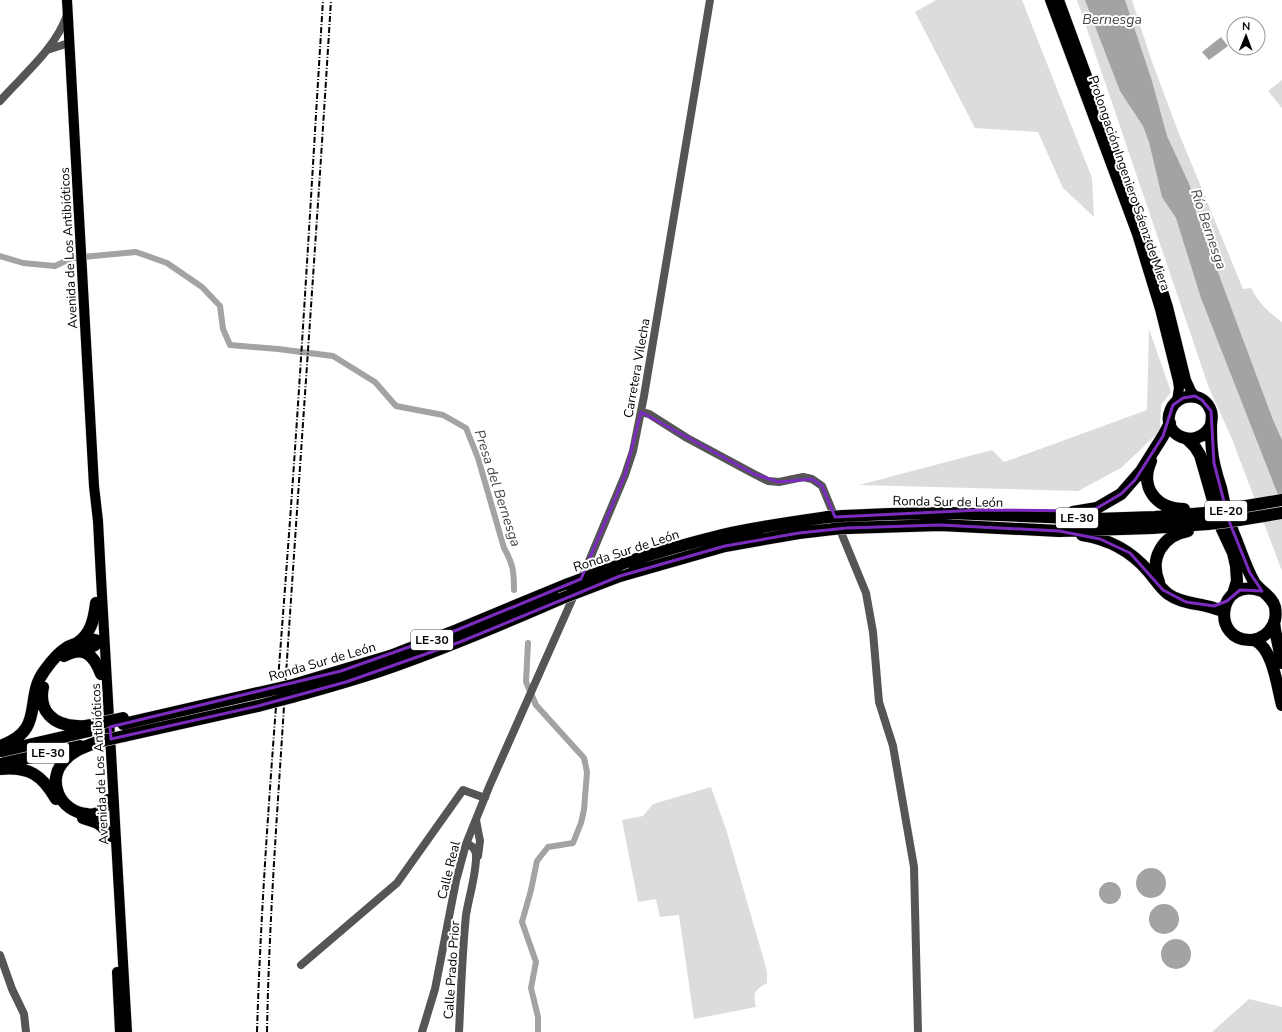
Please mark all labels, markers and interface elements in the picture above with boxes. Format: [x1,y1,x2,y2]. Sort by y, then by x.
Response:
water label: Bernesga [1082,10,1142,29]
north arrow [1226,16,1266,56]
text: N [1242,19,1250,34]
street label: Prolongación Ingeniero Sáenz de Miera [1084,73,1174,293]
street label: Avenida de Los Antibióticos [56,167,82,329]
water label: Río Bernesga [1186,187,1231,272]
street label: Carretera Vilecha [619,317,655,419]
water label: Presa del Bernesga [470,427,525,549]
street label: Ronda Sur de León [893,492,1003,512]
road number: LE-20 [1205,501,1247,521]
road number: LE-30 [1056,508,1098,528]
street label: Ronda Sur de León [571,525,682,577]
road number: LE-30 [411,630,453,650]
street label: Ronda Sur de León [267,638,378,686]
street label: Avenida de Los Antibióticos [87,683,113,845]
road number: LE-30 [27,743,69,763]
street label: Calle Real [433,839,465,901]
street label: Calle Prado Prior [440,920,464,1020]

